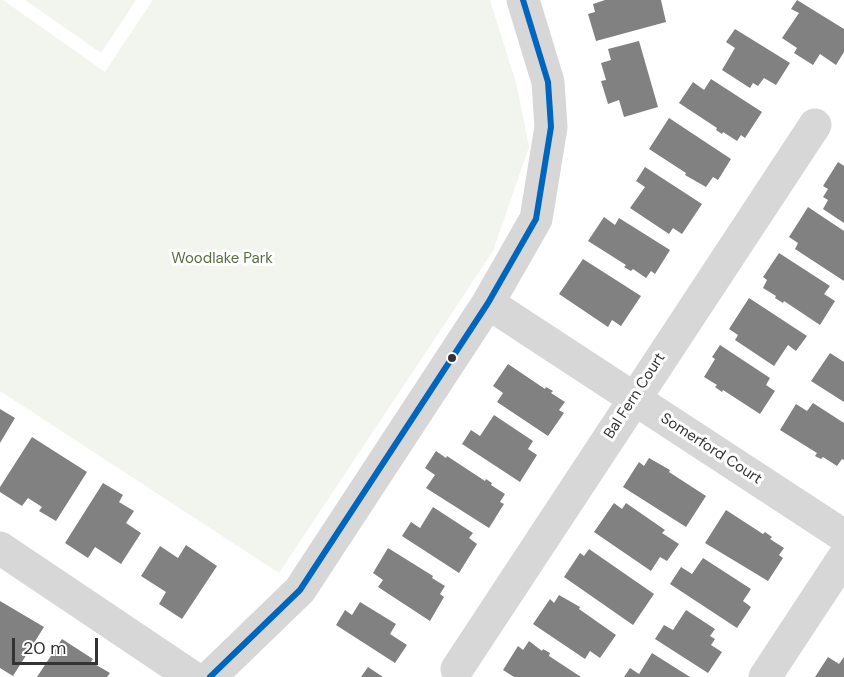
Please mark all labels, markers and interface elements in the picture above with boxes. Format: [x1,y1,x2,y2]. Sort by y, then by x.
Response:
park label: Woodlake Park [171,250,273,268]
street label: Bal Fern Court [601,350,669,442]
unlabelled marker [446,352,458,364]
street label: Somerford Court [657,410,765,488]
scale bar [15,626,100,664]
text: 20 m [23,636,66,660]

